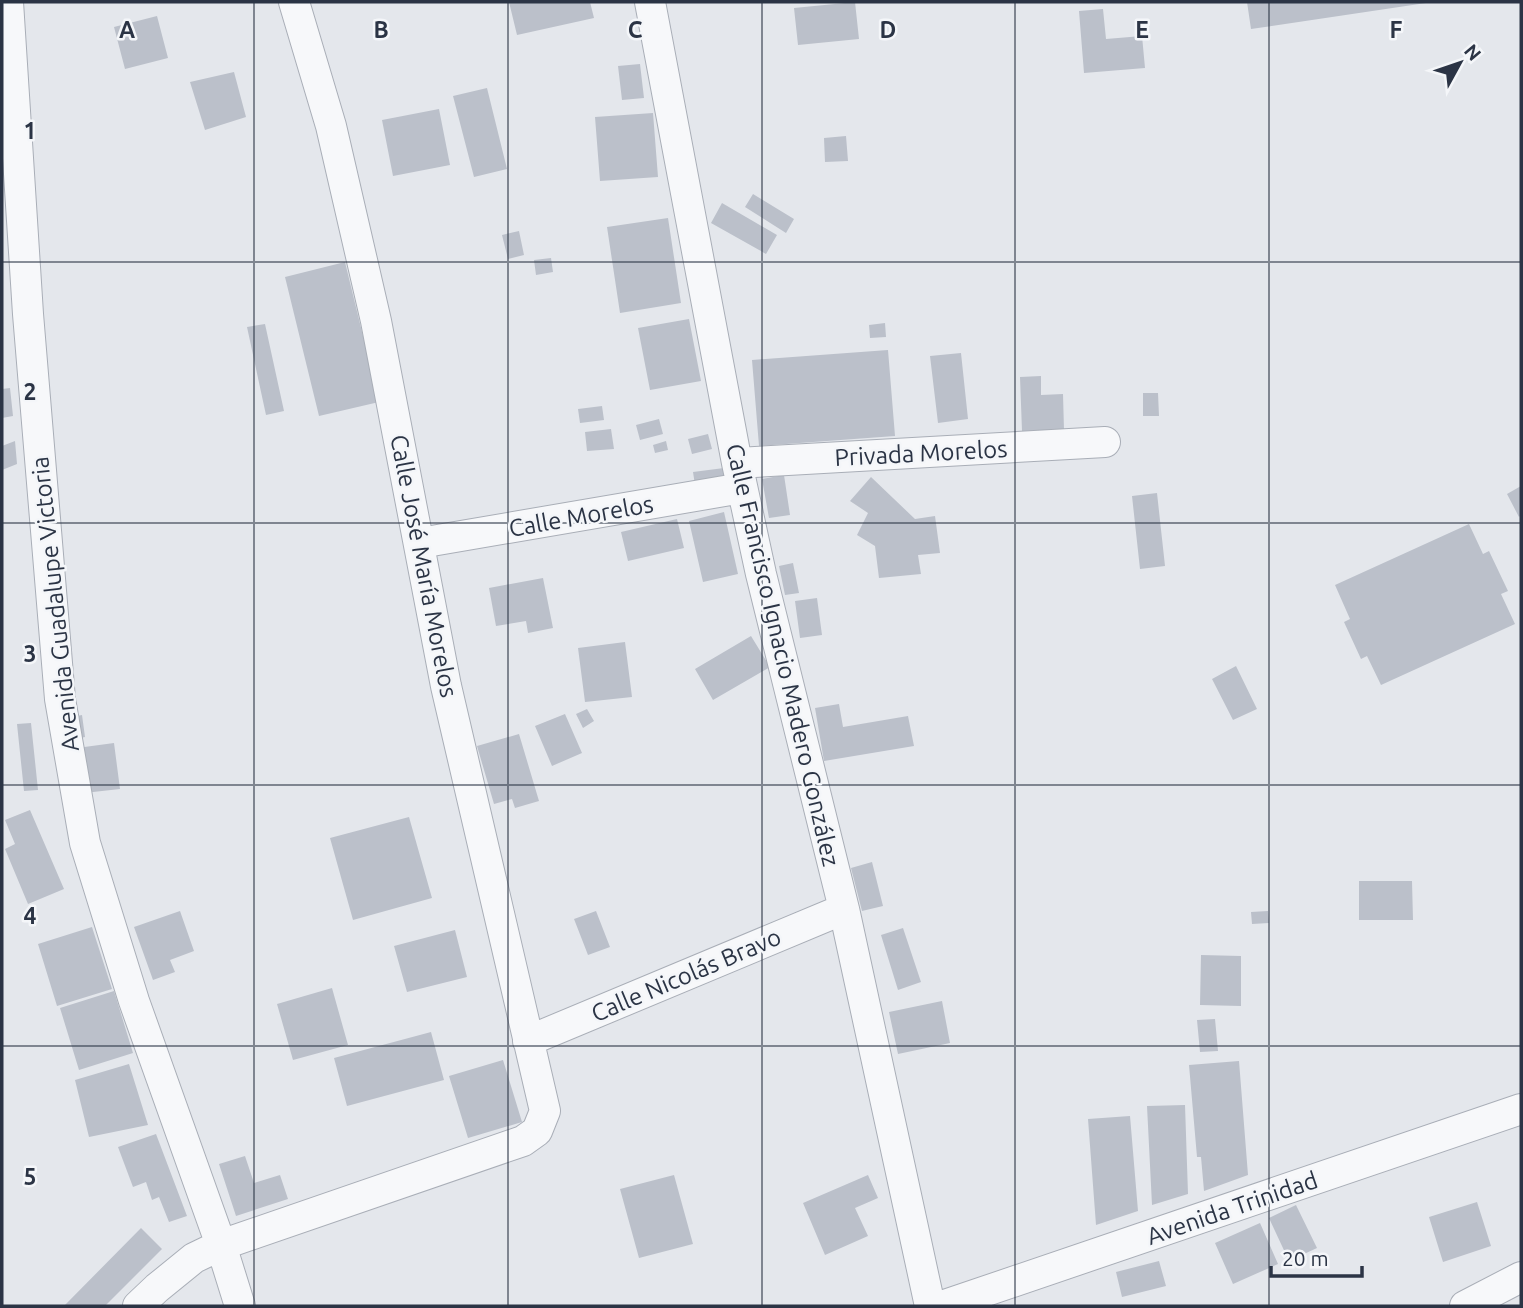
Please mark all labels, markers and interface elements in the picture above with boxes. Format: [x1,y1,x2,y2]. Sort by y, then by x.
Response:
text: A [119,17,135,42]
text: B [373,17,389,42]
text: C [628,17,643,42]
text: D [880,17,896,42]
text: E [1135,17,1149,42]
text: F [1390,17,1403,42]
north arrow [1425,28,1495,98]
text: N [1460,40,1486,65]
text: 1 [24,118,36,143]
text: 2 [24,379,36,404]
street label: Calle José María Morelos [385,432,463,700]
street label: Privada Morelos [834,435,1008,471]
street label: Calle Francisco Ignacio Madero González [721,441,845,869]
street label: Avenida Guadalupe Victoria [26,455,84,753]
street label: Calle Morelos [507,490,655,542]
text: 3 [24,641,36,666]
text: 4 [24,903,37,928]
street label: Calle Nicolás Bravo [587,923,785,1027]
text: 5 [24,1164,36,1189]
street label: Avenida Trinidad [1143,1166,1321,1250]
scale bar [1271,1234,1362,1278]
text: 20 m [1282,1246,1329,1270]

